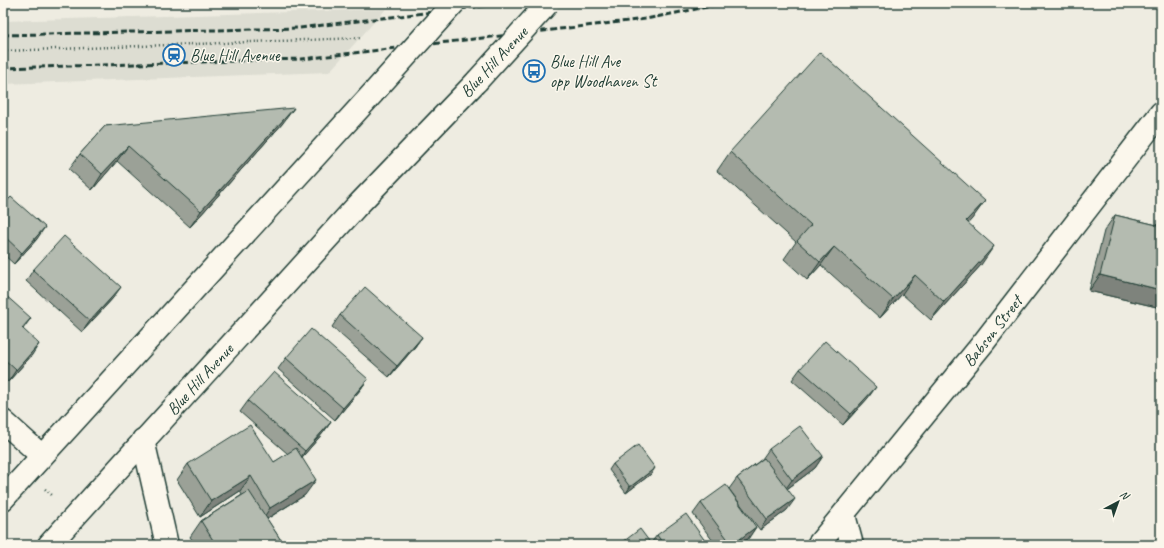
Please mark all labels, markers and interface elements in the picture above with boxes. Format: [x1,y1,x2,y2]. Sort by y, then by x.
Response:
street label: Blue Hill Avenue [456,21,533,102]
station icon: Blue Hill Avenue [161,42,187,68]
place label: Blue Hill Avenue [190,45,281,66]
place label: Blue Hill Ave opp Woodhaven St [550,51,659,92]
bus stop icon: Blue Hill Ave opp Woodhaven St [521,58,547,84]
street label: Babson Street [958,289,1028,371]
street label: Blue Hill Avenue [162,338,238,419]
north arrow [1098,482,1138,522]
text: N [1117,487,1133,503]

